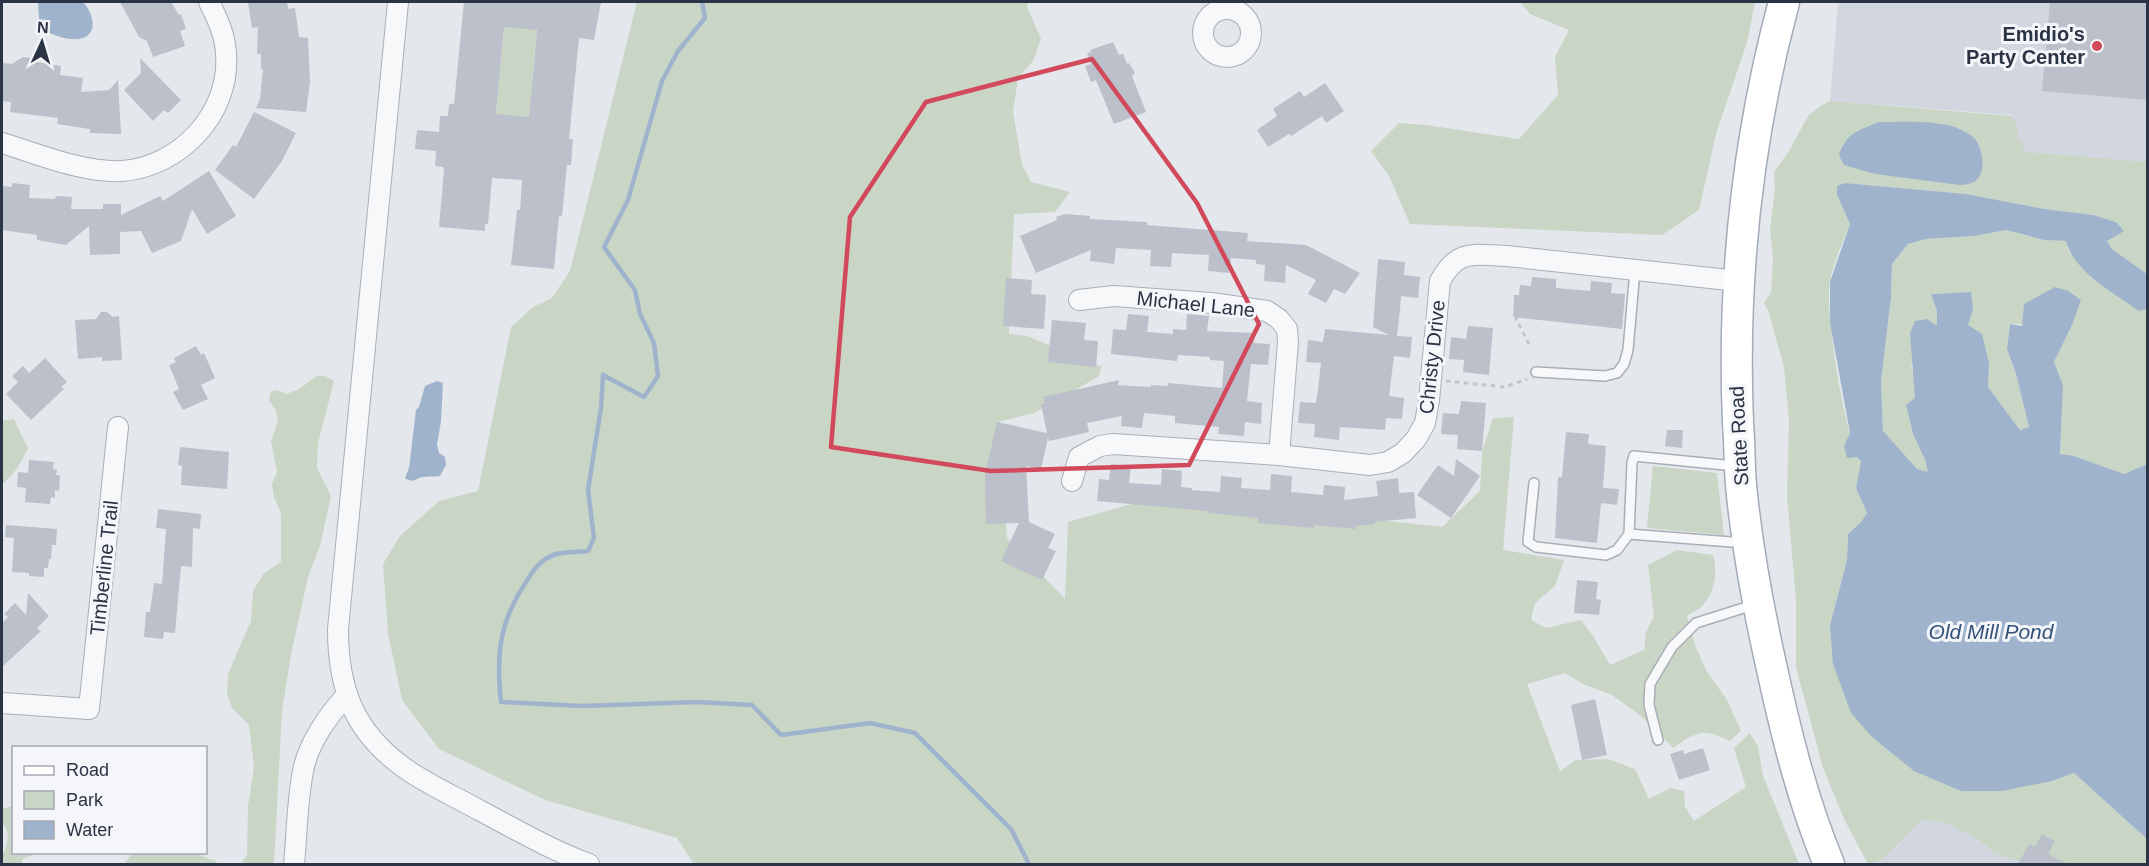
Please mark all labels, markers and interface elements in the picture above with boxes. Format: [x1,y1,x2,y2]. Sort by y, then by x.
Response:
north arrow [12,12,72,72]
text: N [37,19,49,36]
place label: Emidio's Party Center [1966,23,2085,68]
marker: Emidio's Party Center [2090,39,2104,53]
street label: Michael Lane [1136,287,1256,321]
street label: Christy Drive [1415,299,1449,415]
street label: State Road [1725,385,1753,487]
street label: Timberline Trail [86,499,122,637]
water label: Old Mill Pond [1929,620,2055,643]
legend [12,746,207,854]
text: Road [66,760,109,780]
text: Park [66,790,104,810]
text: Water [66,820,113,840]

